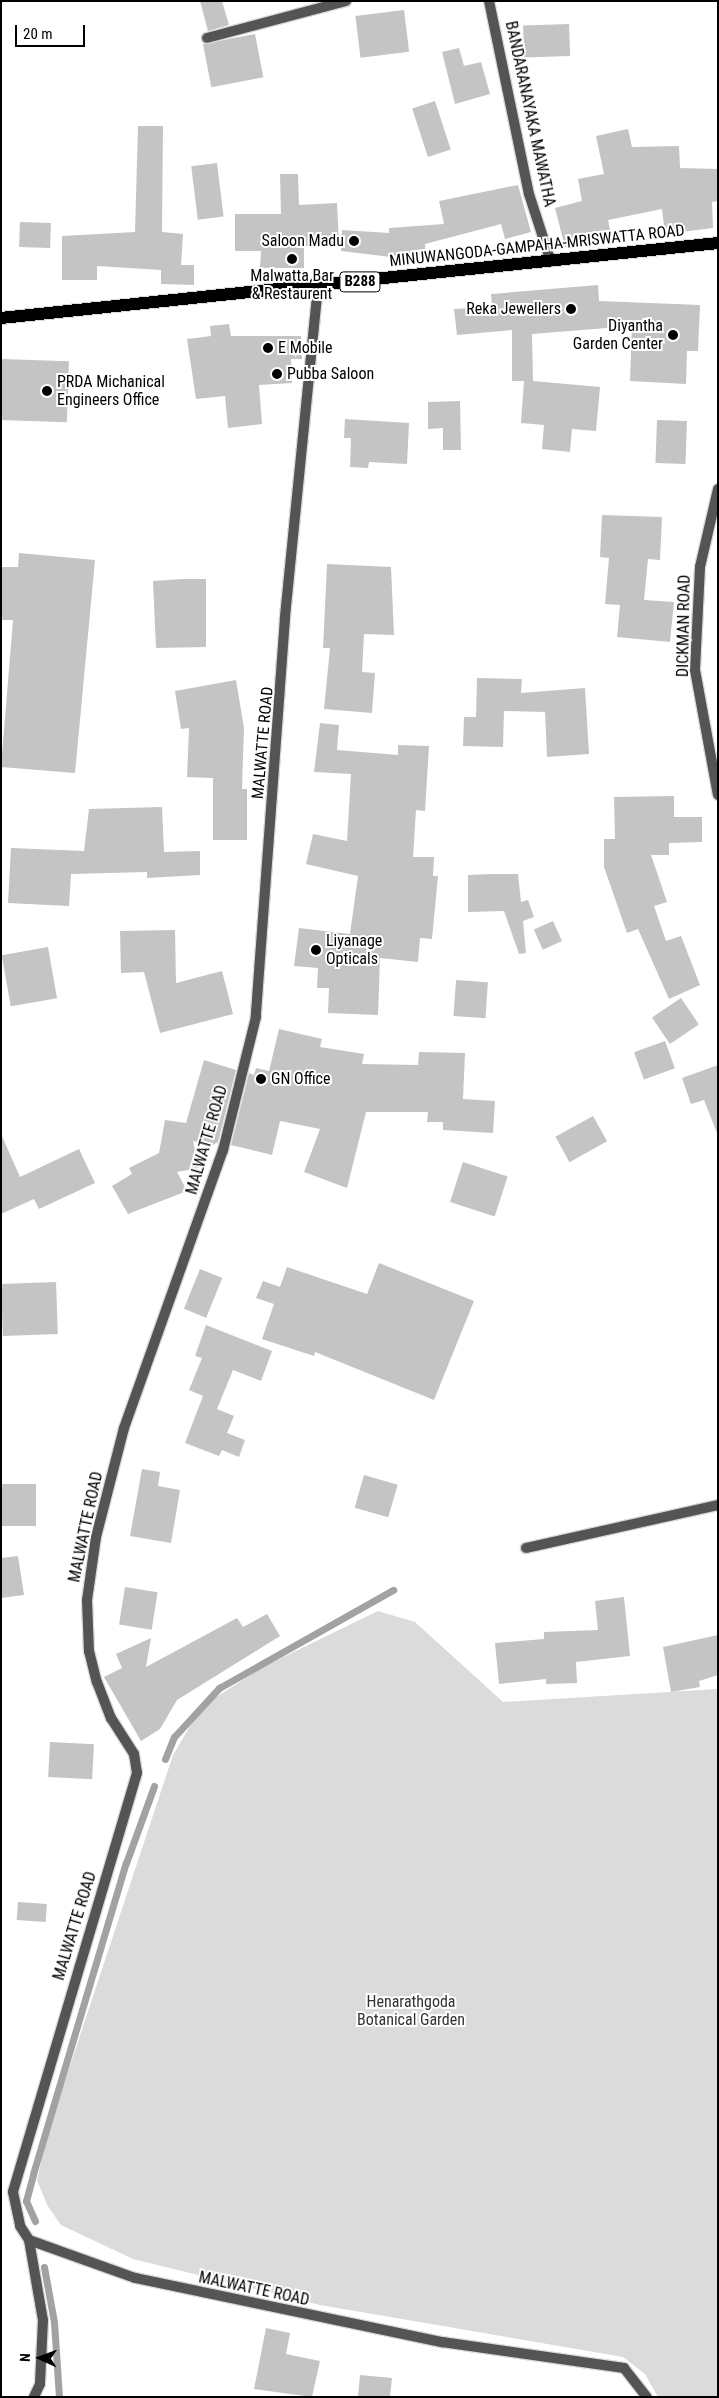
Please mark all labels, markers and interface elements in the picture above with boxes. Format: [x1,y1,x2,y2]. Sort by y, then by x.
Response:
scale bar [18,15,88,47]
street label: BANDARANAYAKA MAWATHA [501,19,559,209]
text: 20 m [23,25,53,43]
street label: MINUWANGODA-GAMPAHA-MRISWATTA ROAD [389,221,685,271]
place label: Saloon Madu [261,231,344,251]
marker: Saloon Madu [348,235,360,247]
marker: Malwatta Bar & Restaurent [286,253,298,265]
place label: Malwatta Bar & Restaurent [250,266,334,304]
road number: B288 [339,270,381,294]
place label: Reka Jewellers [466,299,561,319]
marker: Reka Jewellers [565,303,577,315]
place label: Diyantha Garden Center [573,316,663,354]
marker: Diyantha Garden Center [667,329,679,341]
place label: E Mobile [278,338,332,358]
marker: E Mobile [262,342,274,354]
place label: Pubba Saloon [287,364,374,384]
marker: Pubba Saloon [271,368,283,380]
place label: PRDA Michanical Engineers Office [57,372,165,410]
marker: PRDA Michanical Engineers Office [41,385,53,397]
street label: DICKMAN ROAD [674,575,694,677]
street label: MALWATTE ROAD [249,686,277,800]
place label: Liyanage Opticals [326,931,382,969]
marker: Liyanage Opticals [310,944,322,956]
place label: GN Office [271,1069,330,1089]
marker: GN Office [255,1073,267,1085]
street label: MALWATTE ROAD [182,1083,232,1197]
street label: MALWATTE ROAD [65,1470,107,1584]
street label: MALWATTE ROAD [49,1869,101,1983]
park label: Henarathgoda Botanical Garden [357,1992,465,2030]
street label: MALWATTE ROAD [197,2268,311,2310]
north arrow [15,2333,65,2383]
text: N [17,2353,33,2362]

